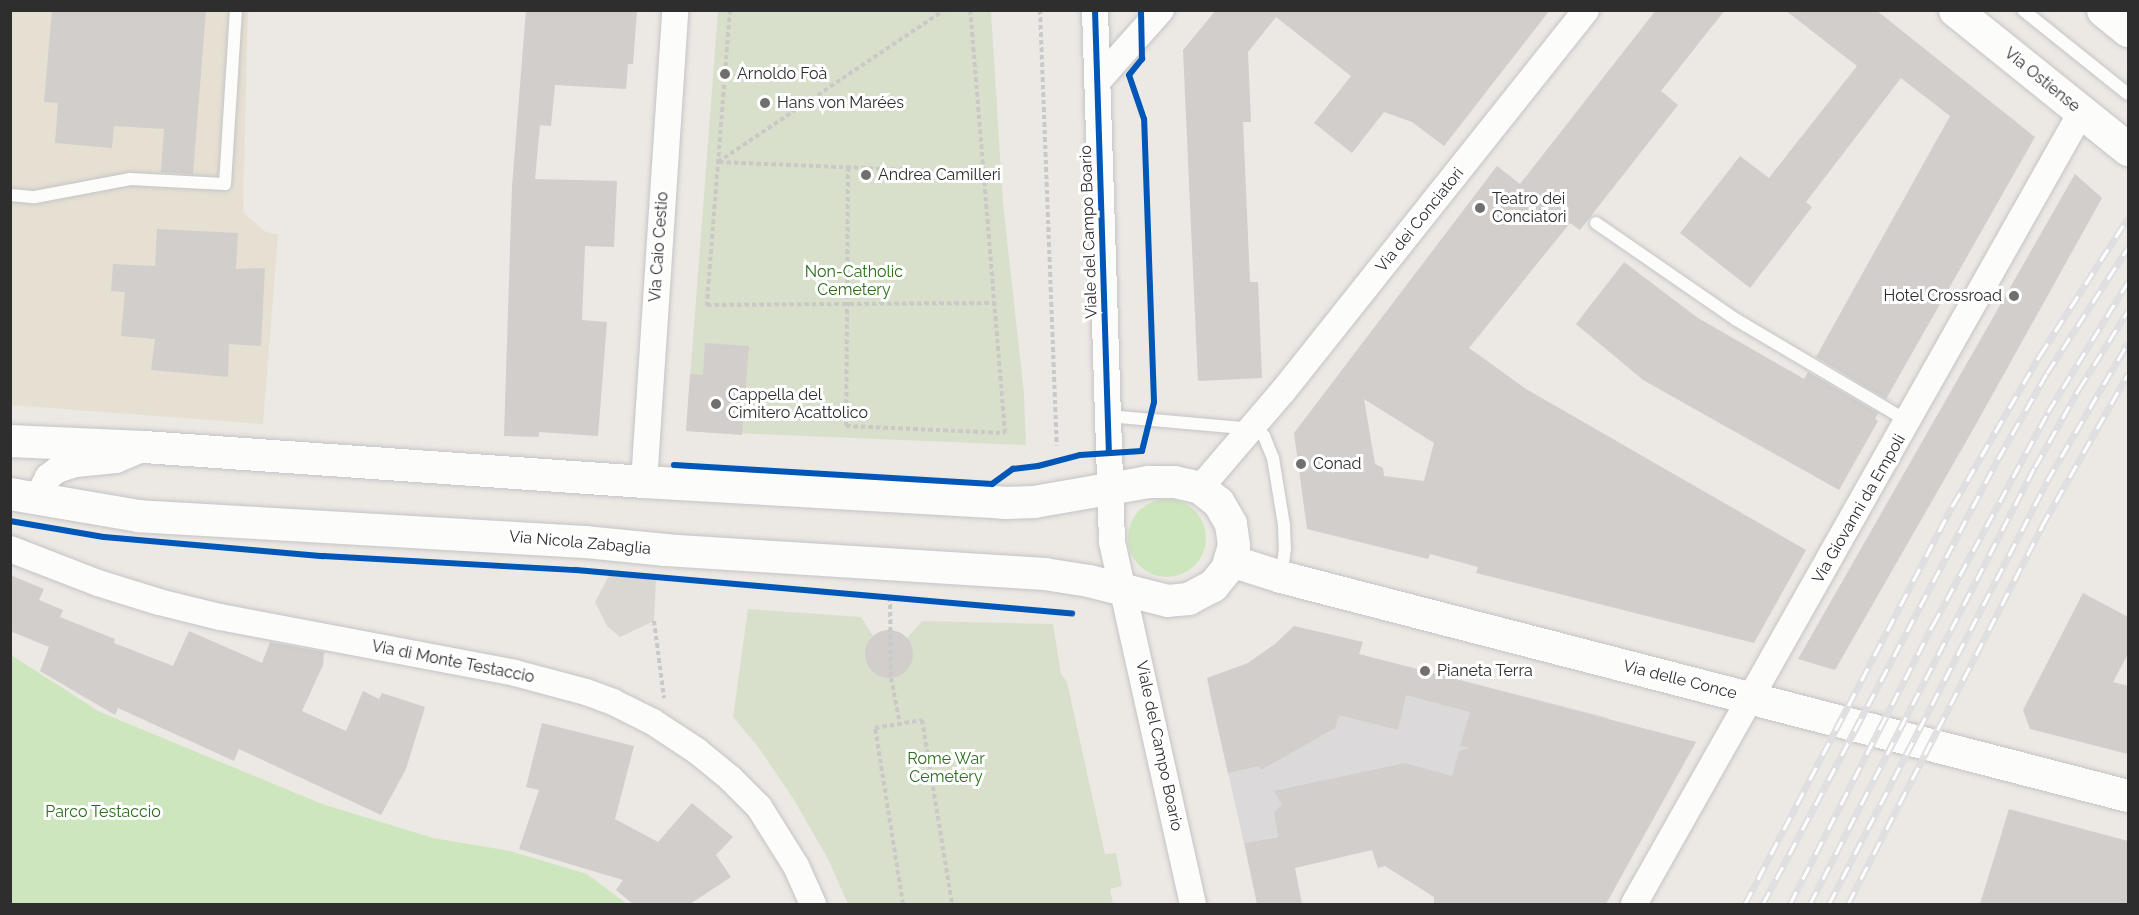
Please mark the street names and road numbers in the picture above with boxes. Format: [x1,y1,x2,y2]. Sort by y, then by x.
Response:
street label: Via Ostiense [2000,44,2084,116]
street label: Viale del Campo Boario [1076,145,1102,319]
street label: Via dei Conciatori [1372,164,1468,276]
street label: Via Caio Cestio [646,191,672,303]
street label: Via Giovanni da Empoli [1808,431,1910,587]
street label: Via Nicola Zabaglia [508,527,652,559]
street label: Via di Monte Testaccio [370,637,536,687]
street label: Via delle Conce [1621,657,1739,703]
street label: Viale del Campo Boario [1132,659,1186,833]

